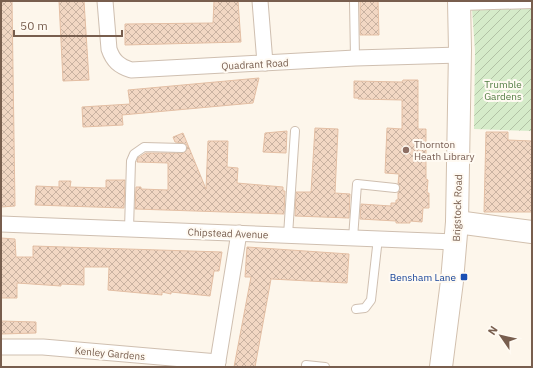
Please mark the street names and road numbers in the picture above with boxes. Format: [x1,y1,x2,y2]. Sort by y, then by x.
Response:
street label: Quadrant Road [221,56,289,73]
street label: Brigstock Road [450,174,465,242]
street label: Chipstead Avenue [187,226,269,241]
street label: Kenley Gardens [74,344,146,363]

